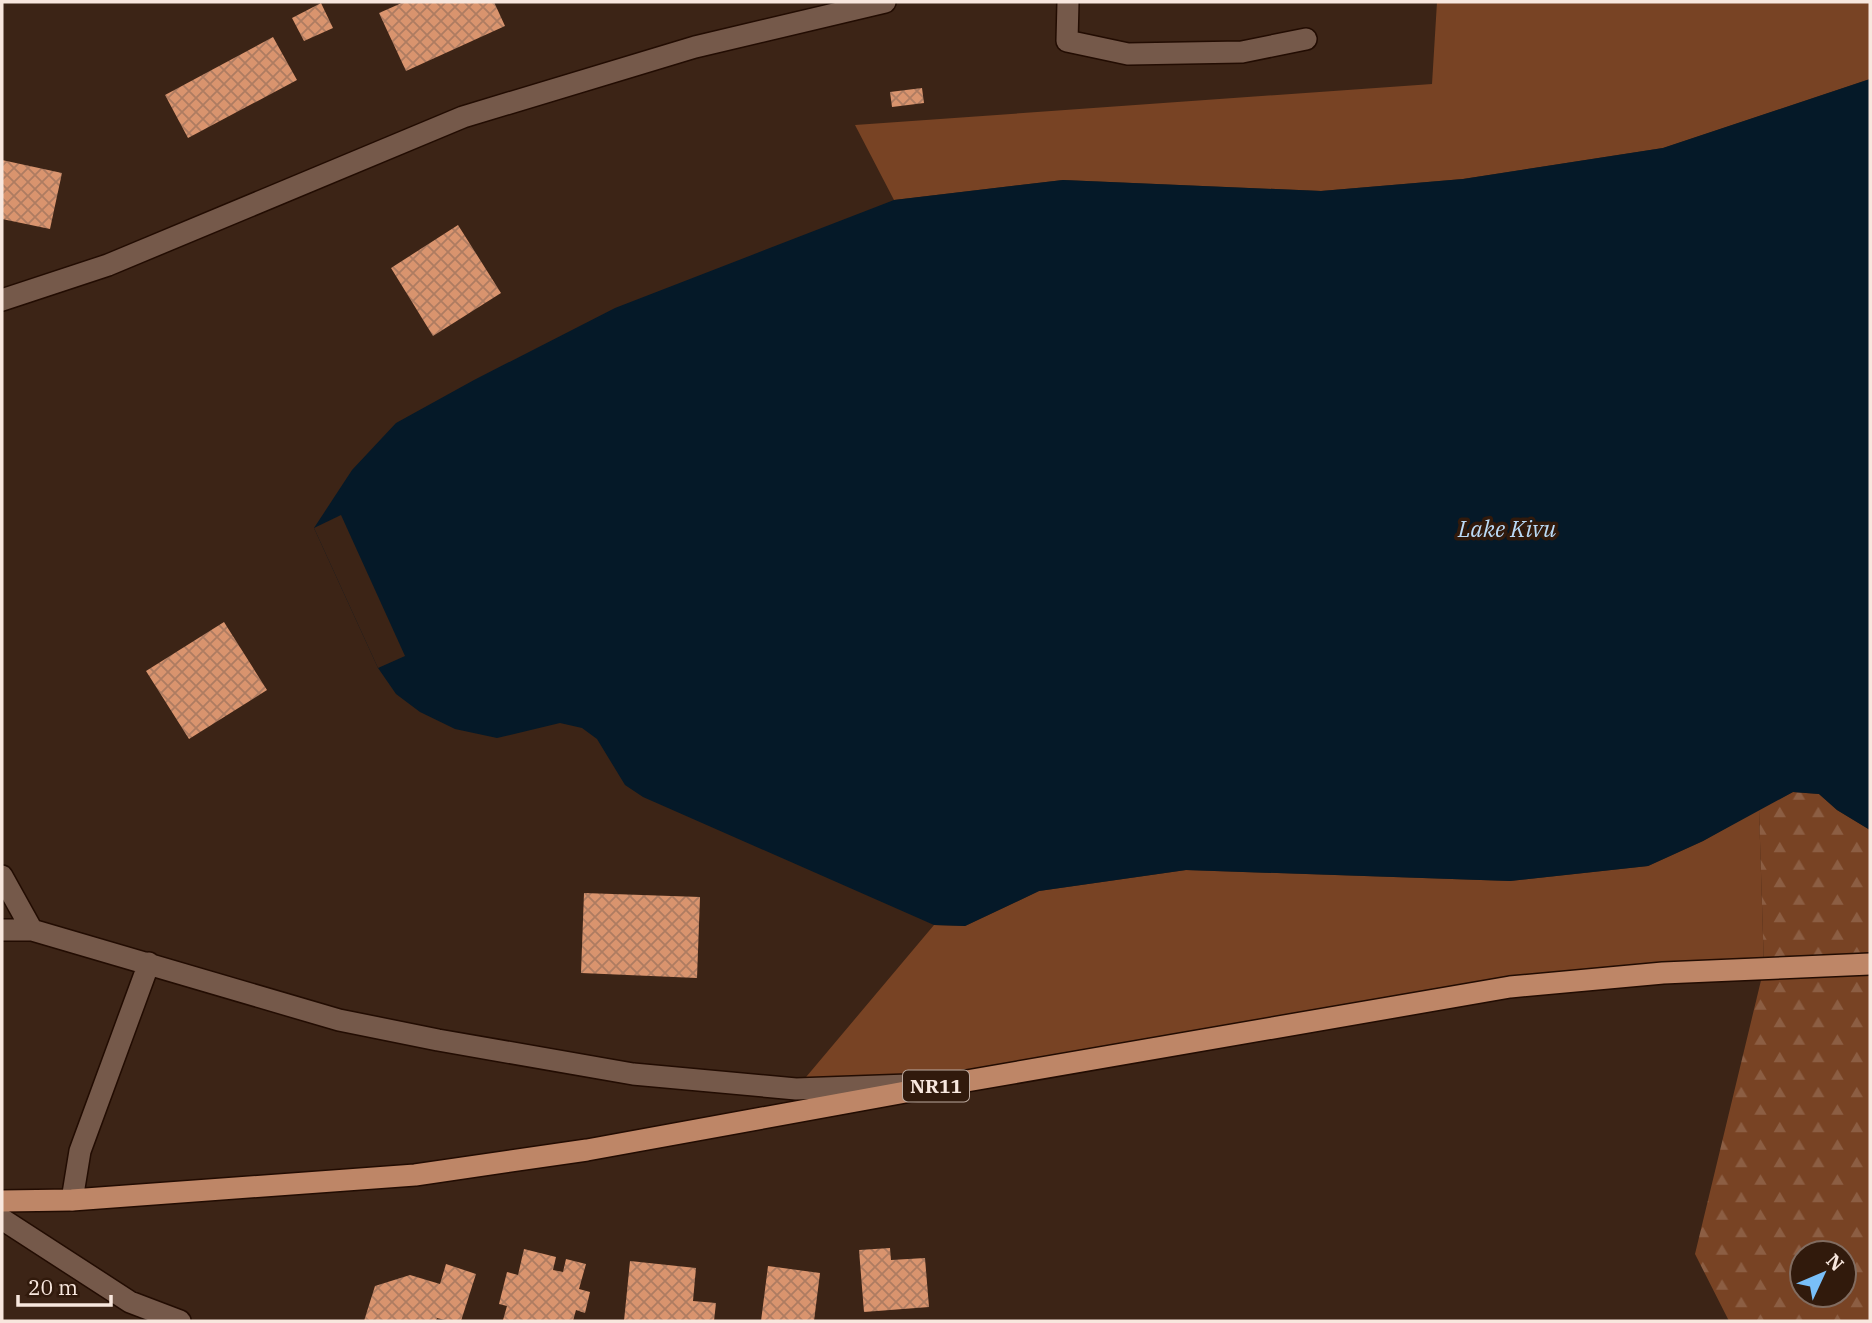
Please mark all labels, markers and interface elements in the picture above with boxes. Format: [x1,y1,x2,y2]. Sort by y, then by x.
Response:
water label: Lake Kivu [1457,513,1556,543]
road number: NR11 [903,1070,969,1102]
north arrow [1788,1239,1858,1309]
text: N [1821,1248,1849,1276]
scale bar [18,1264,110,1308]
text: 20 m [28,1273,78,1301]

